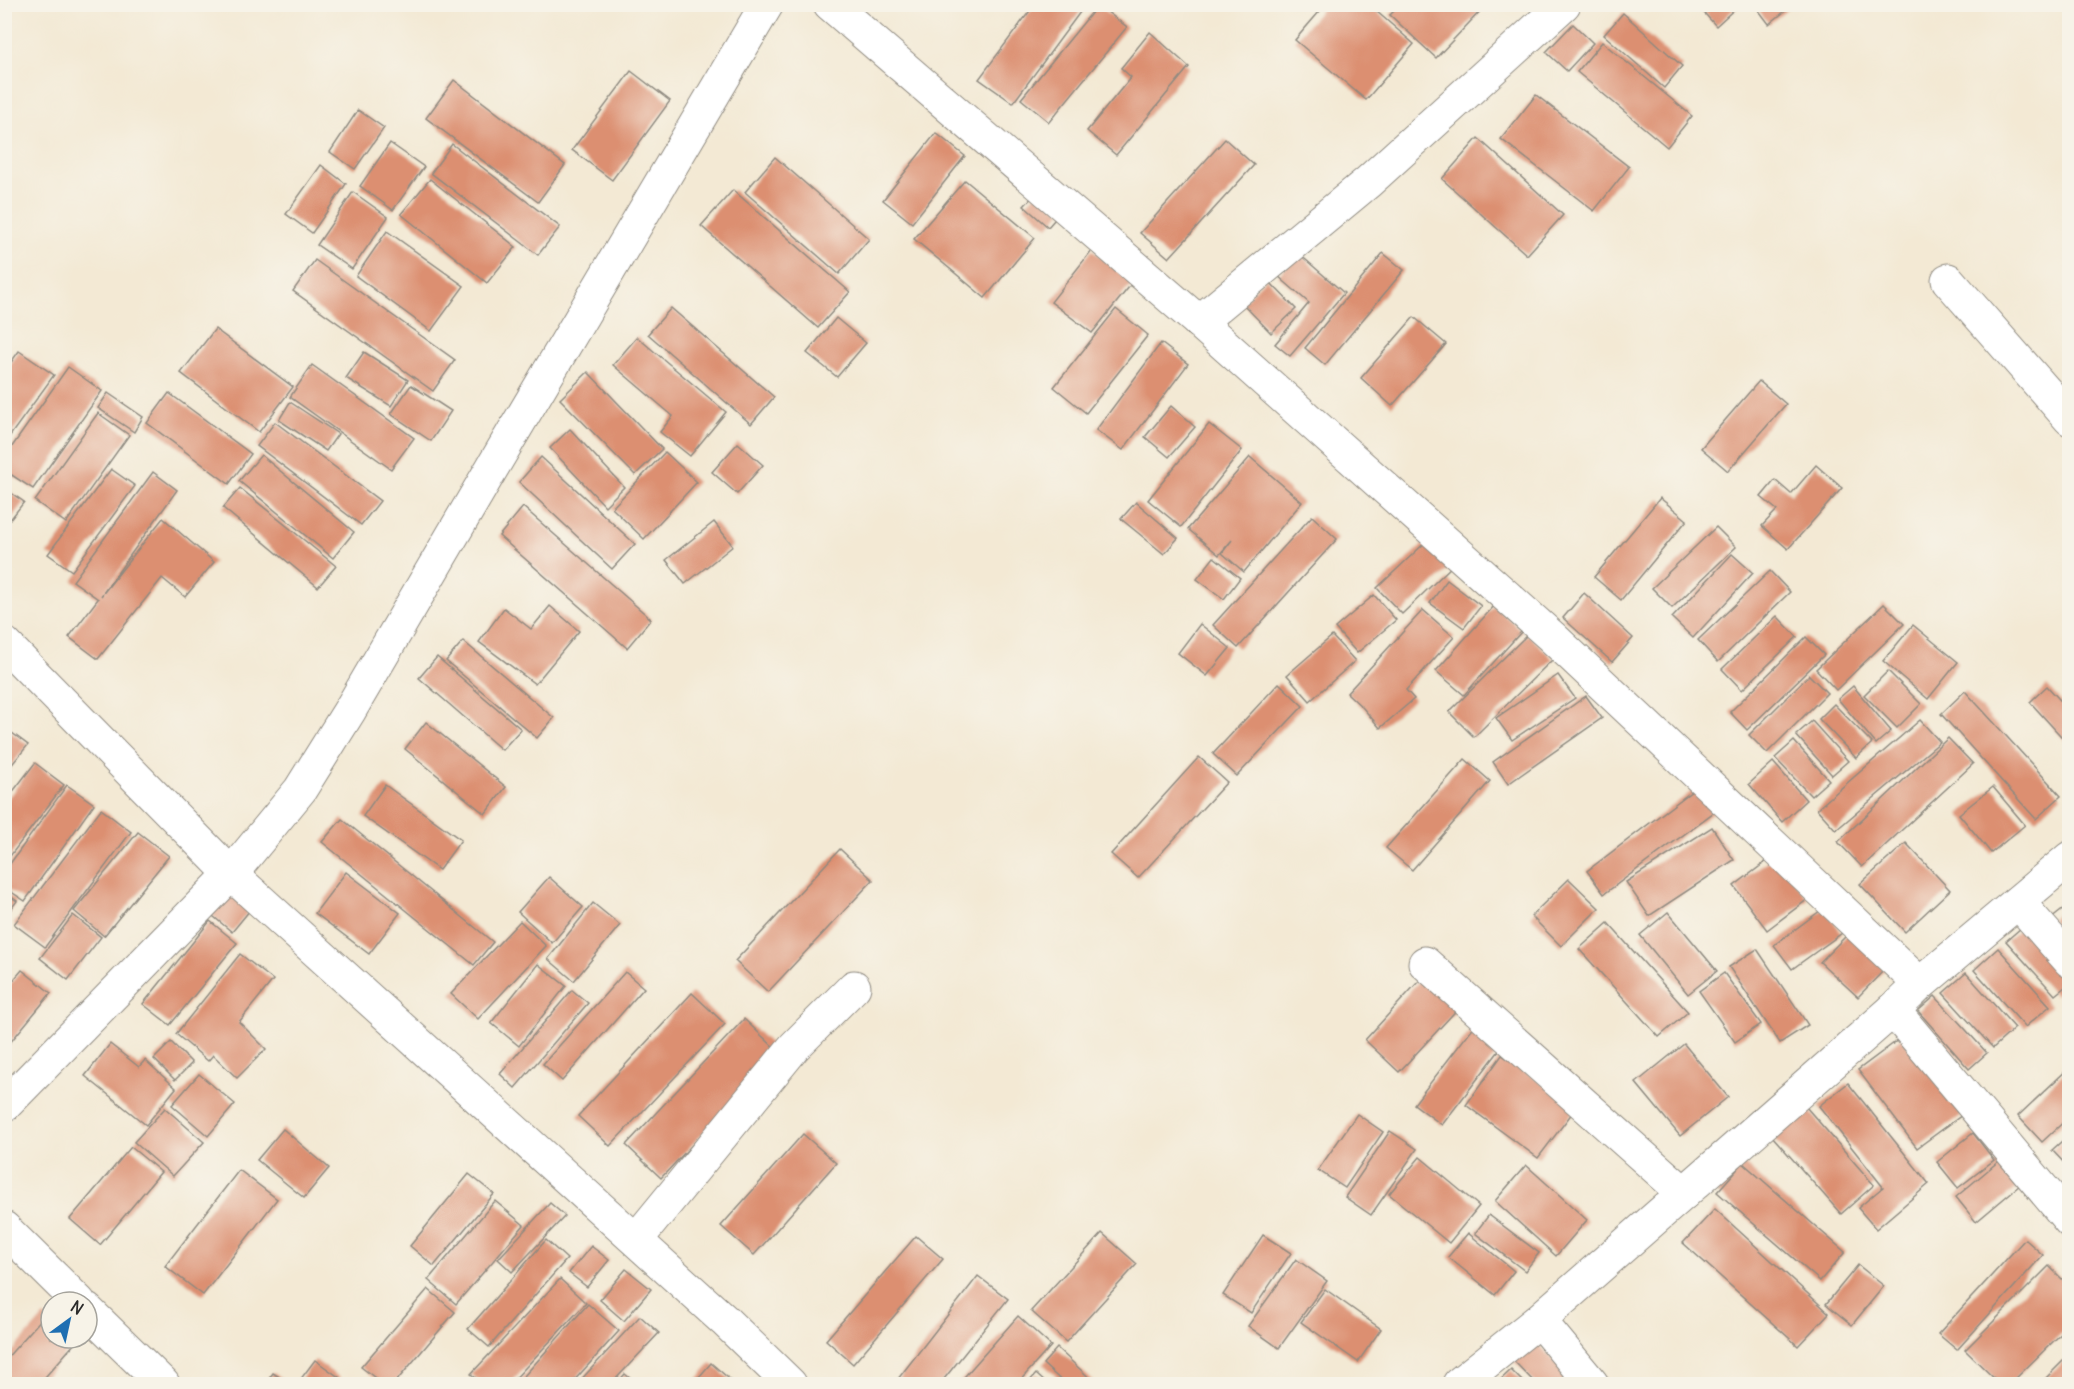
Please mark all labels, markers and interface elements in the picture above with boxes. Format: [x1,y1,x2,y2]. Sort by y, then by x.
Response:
north arrow [39,1290,99,1350]
text: N [67,1296,87,1319]

